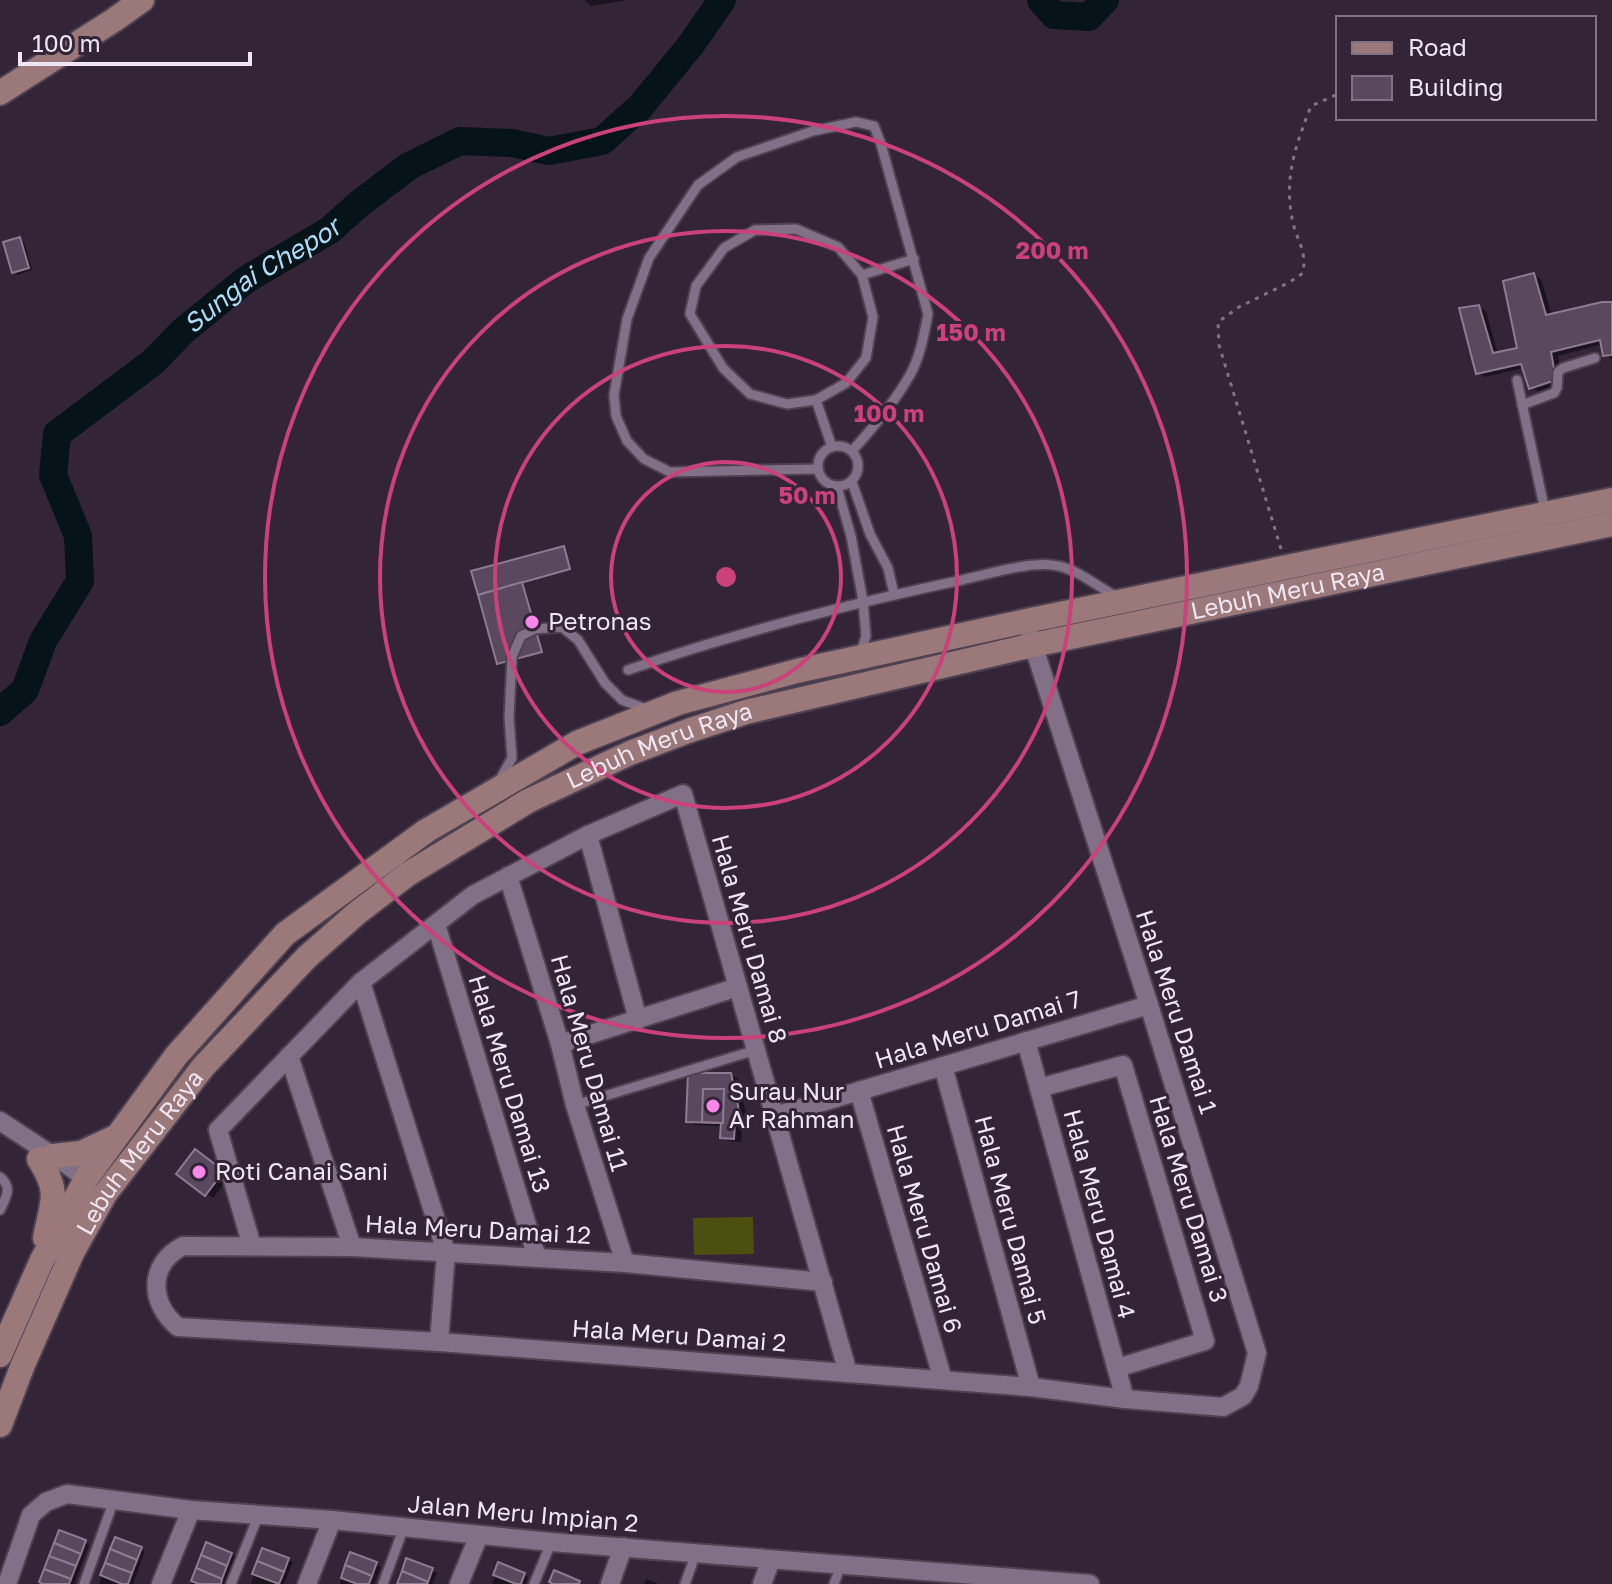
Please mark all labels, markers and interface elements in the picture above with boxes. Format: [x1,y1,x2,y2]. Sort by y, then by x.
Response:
scale bar [20,16,250,66]
legend [1336,16,1596,120]
text: 100 m [32,28,101,57]
text: Road [1408,32,1467,61]
text: Building [1408,72,1503,101]
water label: Sungai Chepor [177,209,350,339]
text: 200 m [1016,235,1088,264]
text: 150 m [936,317,1006,346]
text: 100 m [854,398,924,427]
text: 50 m [778,480,836,509]
street label: Lebuh Meru Raya [1188,556,1387,625]
centre of rings [712,563,740,591]
place label: Petronas [548,606,652,635]
marker: Petronas [523,613,541,631]
street label: Lebuh Meru Raya [561,695,755,794]
street label: Hala Meru Damai 8 [707,831,794,1046]
street label: Hala Meru Damai 1 [1131,906,1224,1117]
street label: Hala Meru Damai 11 [546,951,635,1174]
street label: Hala Meru Damai 13 [463,971,557,1196]
street label: Hala Meru Damai 7 [871,983,1084,1074]
street label: Lebuh Meru Raya [69,1063,209,1239]
place label: Surau Nur Ar Rahman [729,1076,854,1133]
street label: Hala Meru Damai 3 [1144,1091,1235,1306]
marker: Surau Nur Ar Rahman [704,1097,722,1115]
street label: Hala Meru Damai 4 [1059,1106,1142,1322]
street label: Hala Meru Damai 5 [970,1112,1053,1327]
street label: Hala Meru Damai 6 [882,1121,969,1336]
place label: Roti Canai Sani [215,1156,388,1185]
marker: Roti Canai Sani [190,1163,208,1181]
street label: Hala Meru Damai 12 [364,1208,592,1249]
street label: Hala Meru Damai 2 [571,1313,787,1356]
street label: Jalan Meru Impian 2 [407,1488,640,1537]

